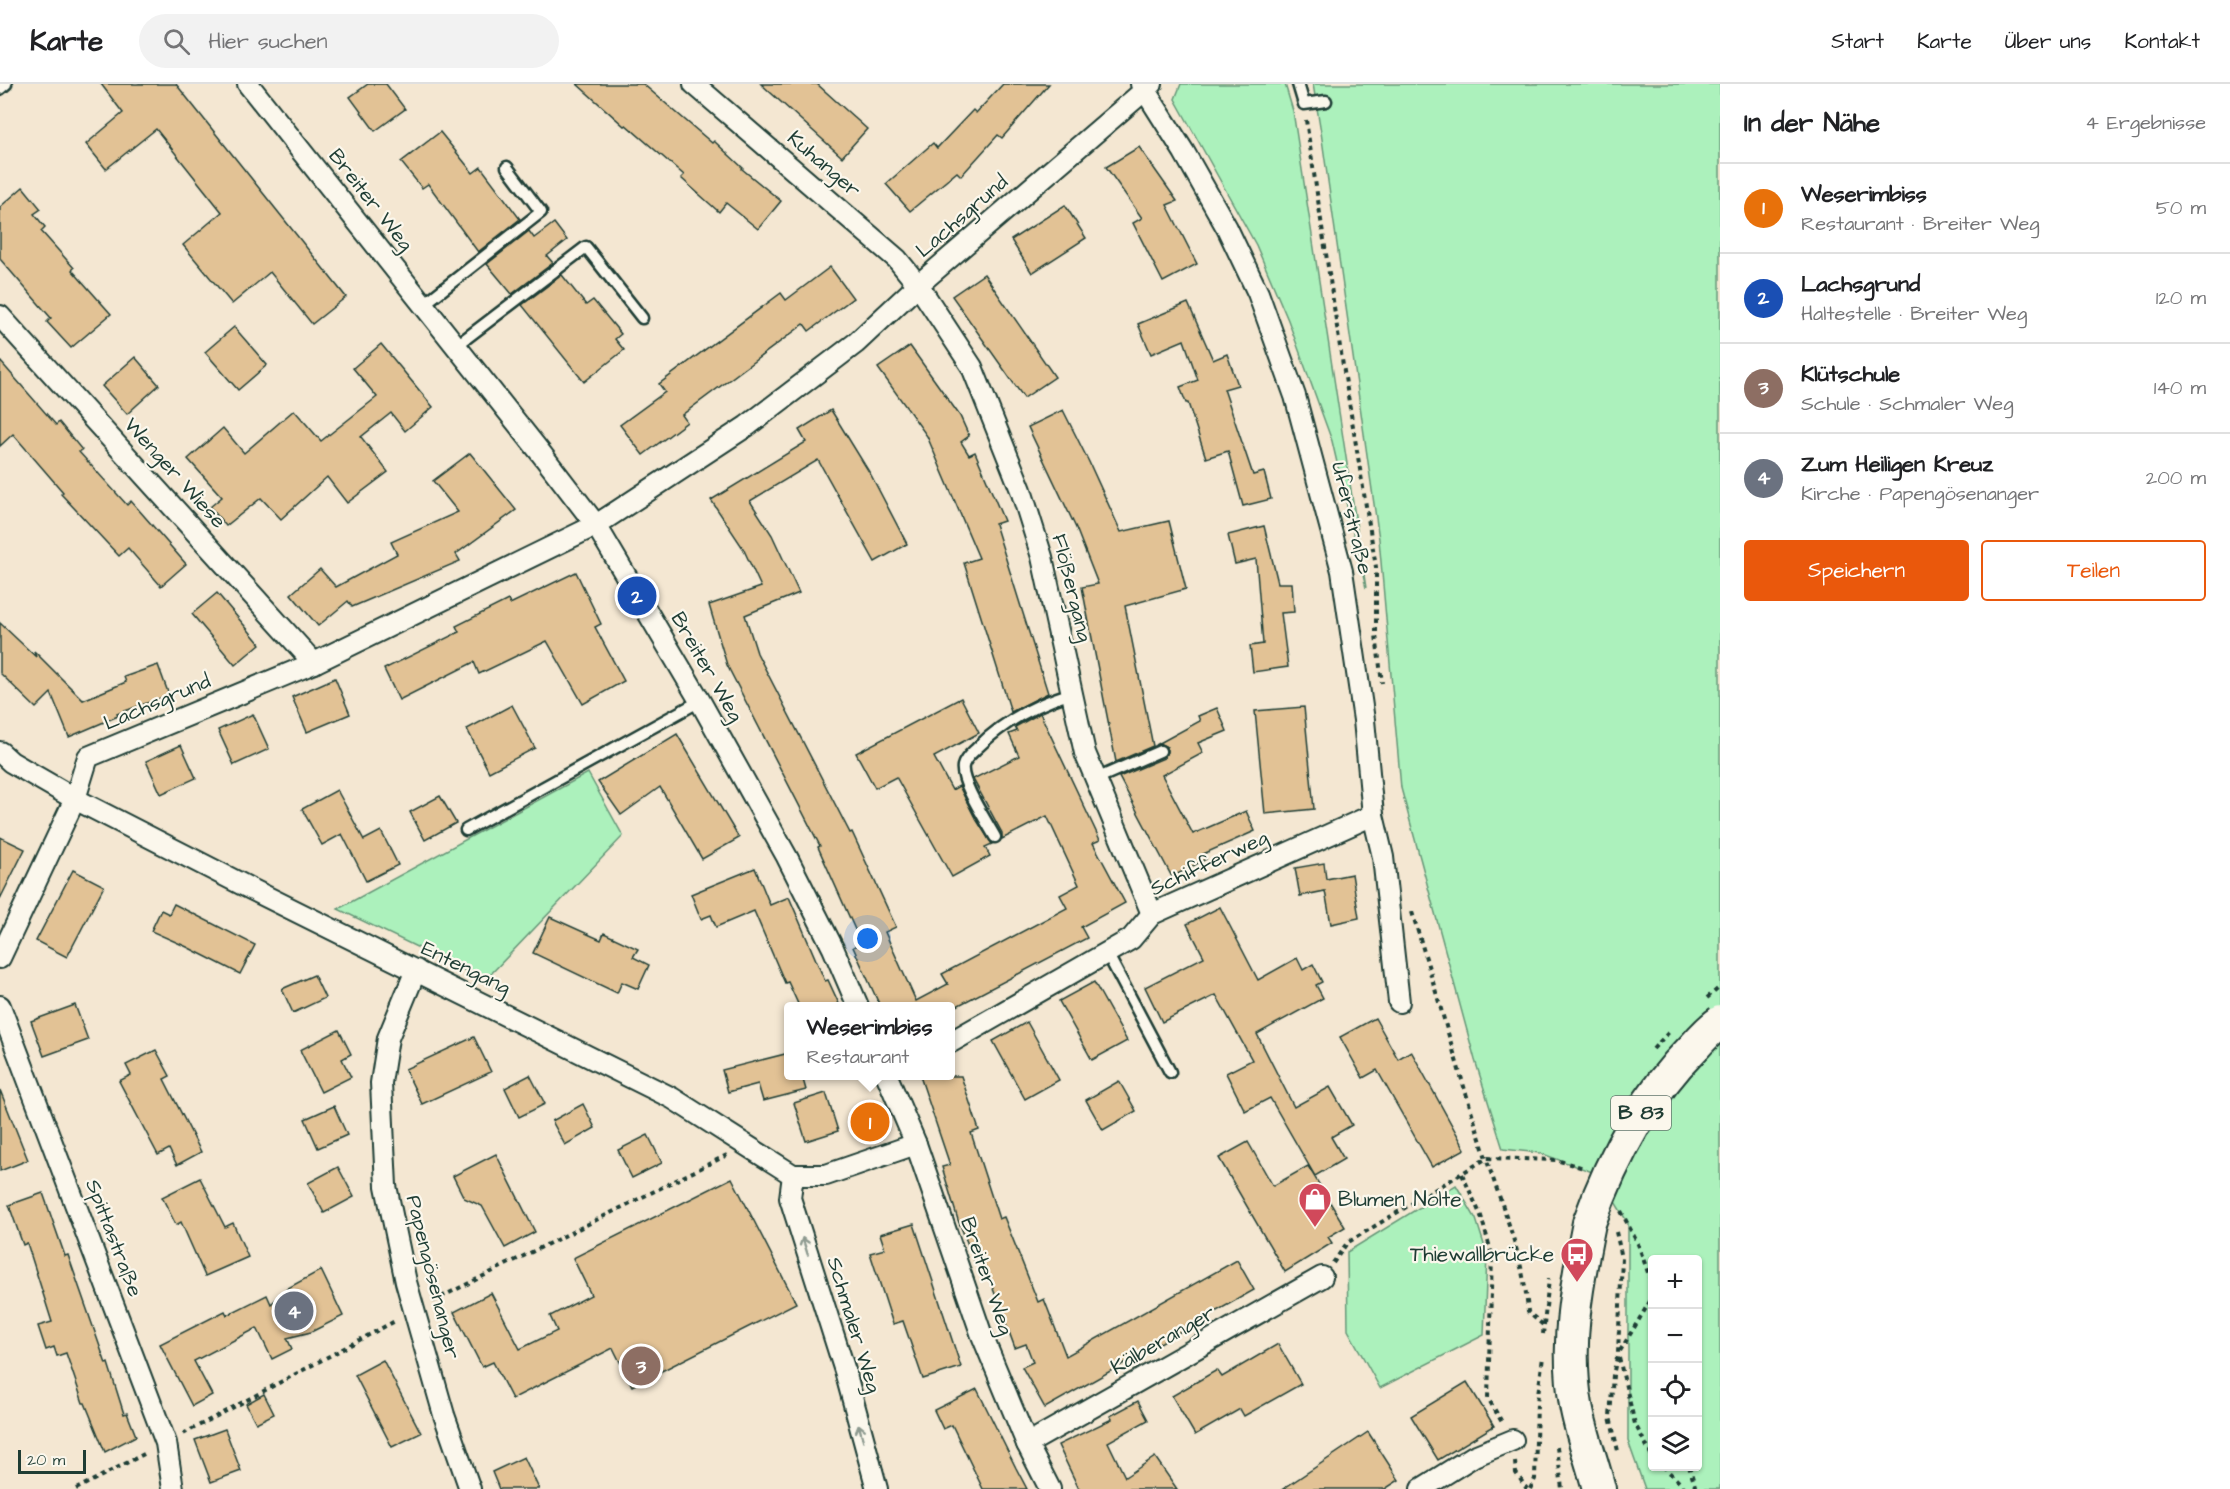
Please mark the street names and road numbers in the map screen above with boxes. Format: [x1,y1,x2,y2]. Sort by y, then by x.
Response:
street label: Kuhanger [780,124,867,206]
street label: Breiter Weg [320,143,420,259]
street label: Lachsgrund [910,168,1016,266]
street label: Wenger Wiese [116,411,233,536]
street label: Uferstraße [1324,459,1380,577]
street label: Flößergang [1043,531,1099,646]
street label: Breiter Weg [662,607,750,729]
street label: Lachsgrund [99,666,216,739]
street label: Schifferweg [1145,823,1274,905]
street label: Entengang [416,934,516,1004]
road number: B 83 [1611,1096,1671,1130]
street label: Spittastraße [77,1175,150,1301]
street label: Papengösenanger [397,1192,467,1363]
street label: Breiter Weg [951,1213,1021,1340]
street label: Schmaler Weg [818,1253,888,1397]
street label: Kälberanger [1105,1298,1222,1383]

